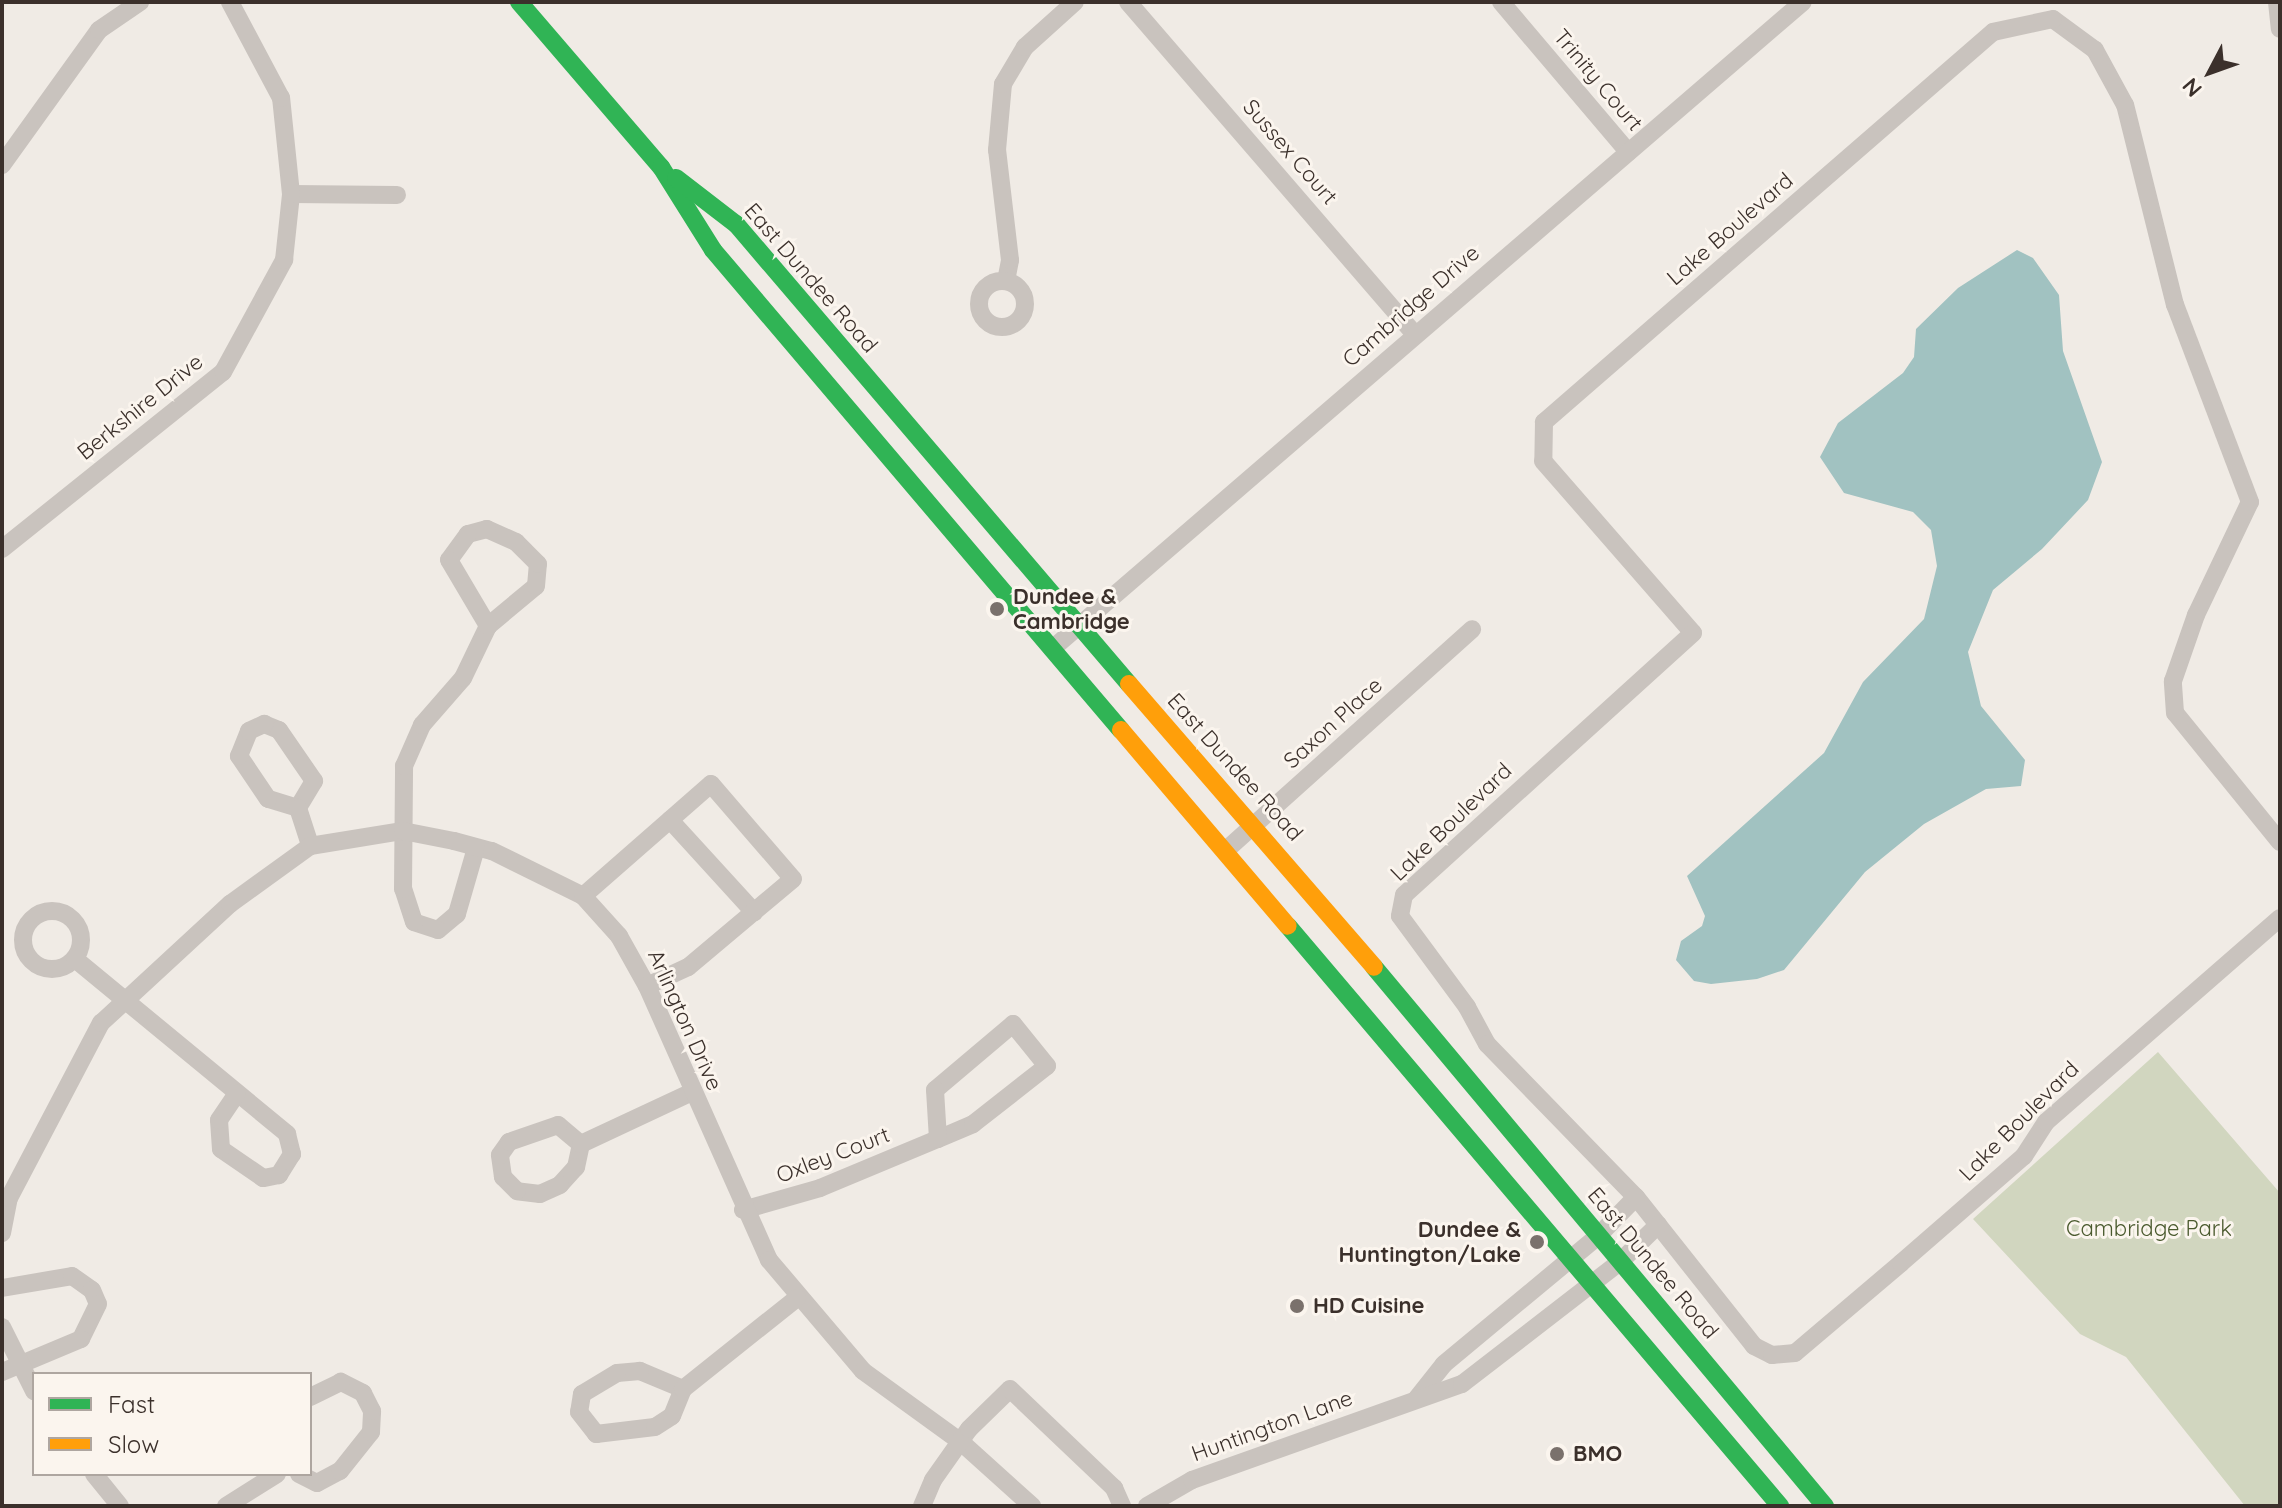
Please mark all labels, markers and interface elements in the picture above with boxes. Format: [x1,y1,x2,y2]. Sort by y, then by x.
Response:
street label: Trinity Court [1548,24,1648,136]
north arrow [2170,32,2250,112]
text: N [2176,72,2208,103]
street label: Sussex Court [1237,94,1343,210]
street label: Lake Boulevard [1662,167,1798,291]
street label: East Dundee Road [739,198,883,358]
street label: Cambridge Drive [1337,240,1485,372]
street label: Berkshire Drive [72,348,208,466]
place label: Dundee & Cambridge [1013,583,1130,634]
marker: Dundee & Cambridge [988,600,1006,618]
street label: Saxon Place [1278,672,1388,774]
street label: East Dundee Road [1162,688,1308,846]
street label: Lake Boulevard [1385,758,1517,886]
street label: Arlington Drive [642,946,728,1094]
street label: Lake Boulevard [1954,1056,2084,1186]
street label: Oxley Court [773,1121,893,1189]
street label: East Dundee Road [1582,1182,1724,1344]
place label: Dundee & Huntington/Lake [1338,1216,1521,1268]
park label: Cambridge Park [2066,1216,2232,1242]
marker: Dundee & Huntington/Lake [1528,1233,1546,1251]
place label: HD Cuisine [1313,1293,1424,1319]
marker: HD Cuisine [1288,1297,1306,1315]
legend [32,1372,312,1476]
street label: Huntington Lane [1188,1385,1356,1467]
text: Fast [108,1389,155,1419]
text: Slow [108,1429,159,1459]
place label: BMO [1573,1441,1622,1467]
marker: BMO [1548,1445,1566,1463]

